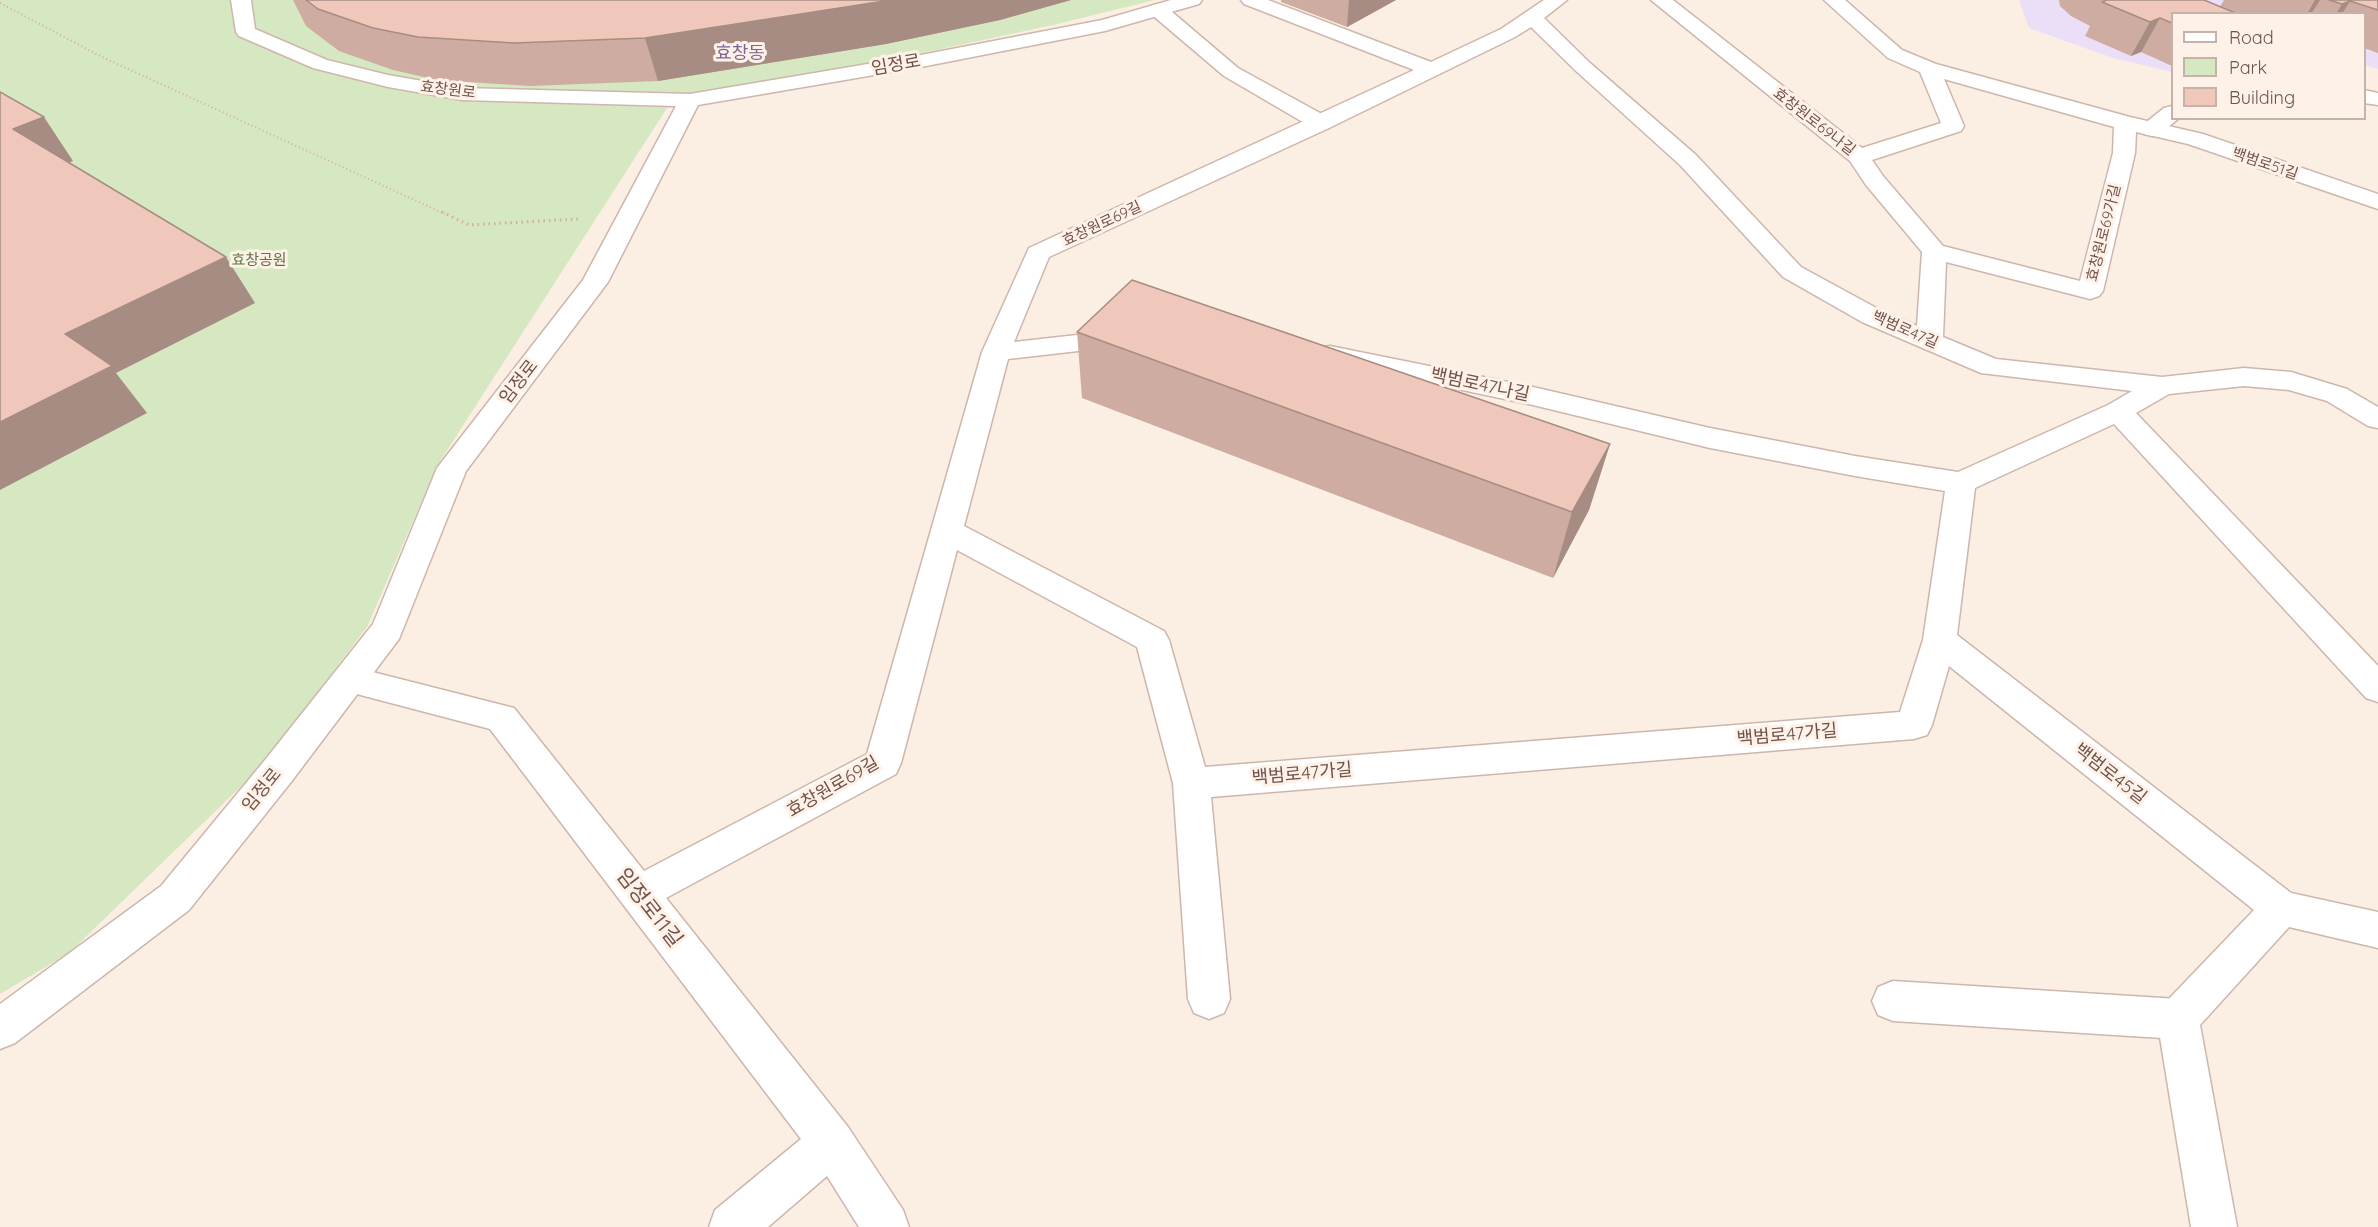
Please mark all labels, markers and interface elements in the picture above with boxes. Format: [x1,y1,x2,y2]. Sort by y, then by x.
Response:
legend [2171,12,2366,120]
text: Road [2229,26,2274,49]
district label: 효창동 [715,43,765,65]
street label: 임정로 [870,50,922,80]
text: Park [2229,56,2267,79]
street label: 효창원로 [420,78,476,102]
street label: 효창원로69나길 [1769,84,1859,160]
text: Building [2229,86,2295,109]
street label: 백범로51길 [2229,144,2301,184]
street label: 효창원로69가길 [2083,183,2125,283]
street label: 효창원로69길 [1059,198,1145,250]
park label: 효창공원 [231,251,287,269]
street label: 백범로47길 [1869,307,1941,353]
street label: 임정로 [495,356,543,408]
street label: 백범로47나길 [1428,364,1532,406]
street label: 백범로47가길 [1736,720,1838,750]
street label: 백범로45길 [2070,739,2150,809]
street label: 효창원로69길 [783,752,883,822]
street label: 백범로47가길 [1251,759,1353,789]
street label: 임정로 [238,764,286,816]
street label: 임정로11길 [610,864,688,952]

